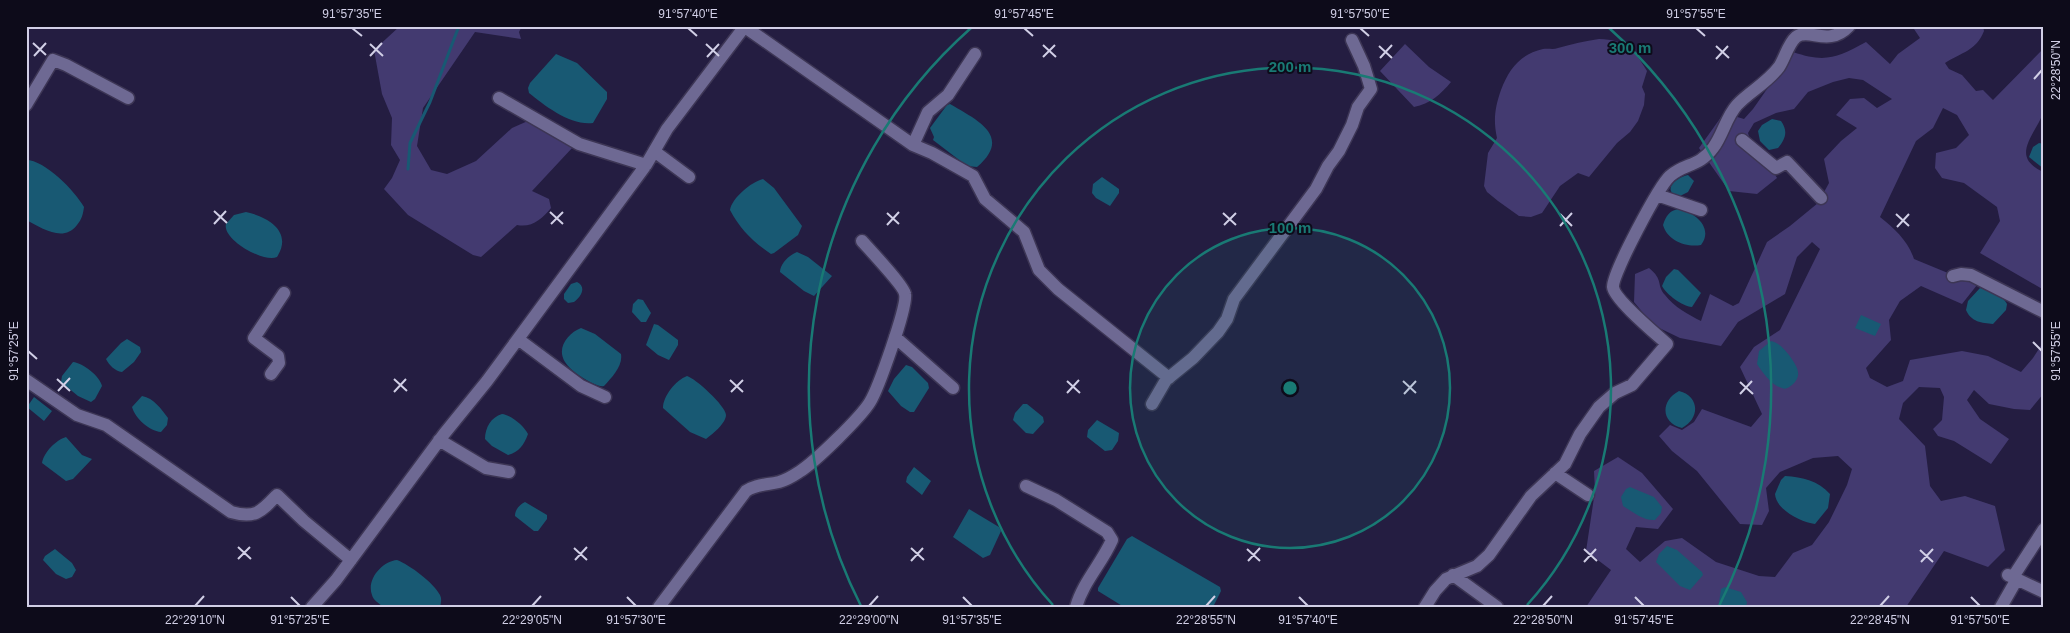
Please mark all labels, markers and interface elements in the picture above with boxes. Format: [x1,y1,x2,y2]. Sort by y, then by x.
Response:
text: 91°57'35"E [322,7,382,21]
text: 91°57'40"E [658,7,718,21]
text: 91°57'45"E [994,7,1054,21]
text: 91°57'50"E [1330,7,1390,21]
text: 91°57'55"E [1666,7,1726,21]
text: 300 m [1609,39,1651,56]
text: 22°28'50"N [2049,40,2063,100]
text: 200 m [1269,58,1311,75]
text: 100 m [1269,219,1311,236]
text: 91°57'25"E [7,321,21,381]
text: 91°57'55"E [2049,321,2063,381]
centre of rings [1281,379,1299,397]
text: 22°29'10"N [165,613,225,627]
text: 91°57'25"E [270,613,330,627]
text: 22°29'05"N [502,613,562,627]
text: 91°57'30"E [606,613,666,627]
text: 22°29'00"N [839,613,899,627]
text: 91°57'35"E [942,613,1002,627]
text: 22°28'55"N [1176,613,1236,627]
text: 91°57'40"E [1278,613,1338,627]
text: 22°28'50"N [1513,613,1573,627]
text: 91°57'45"E [1614,613,1674,627]
text: 22°28'45"N [1850,613,1910,627]
text: 91°57'50"E [1950,613,2010,627]

